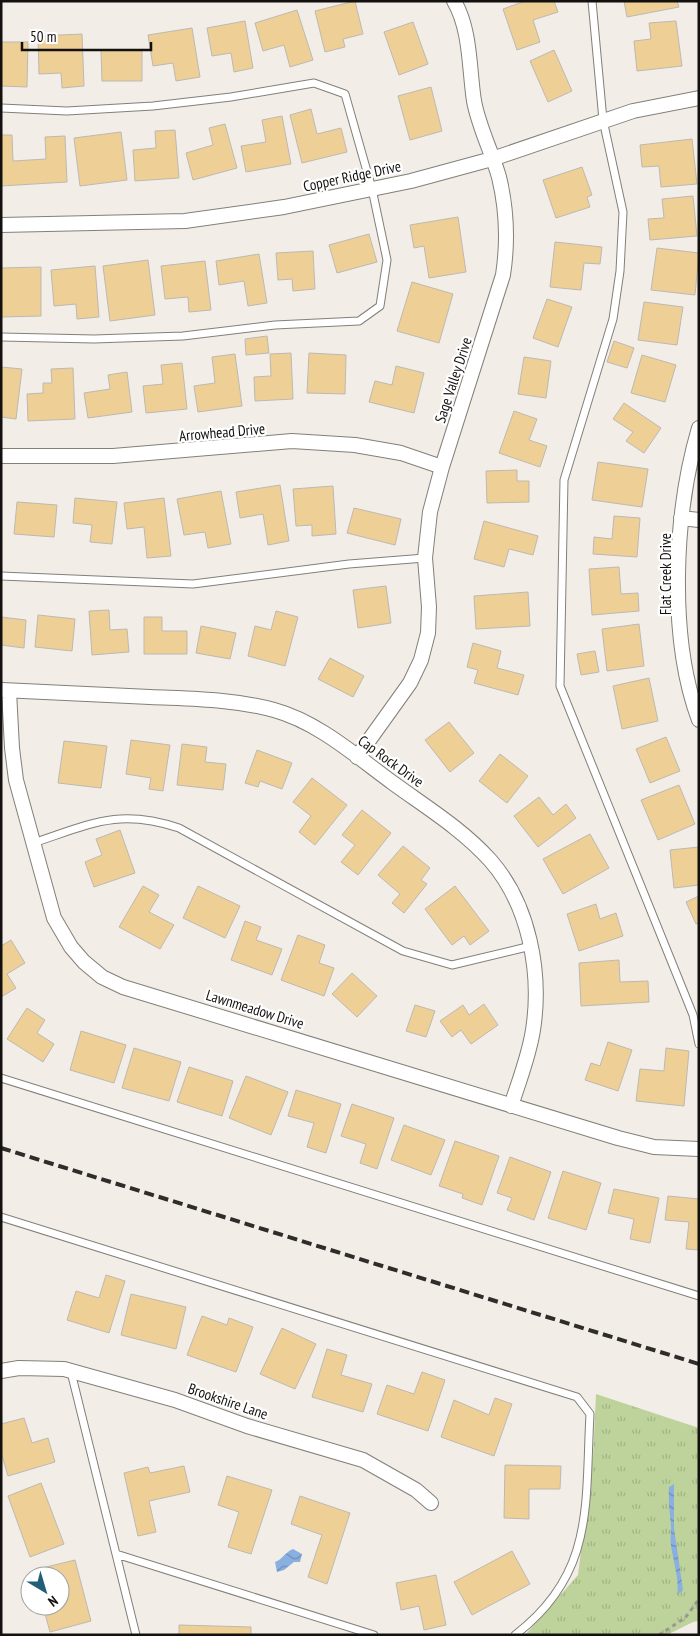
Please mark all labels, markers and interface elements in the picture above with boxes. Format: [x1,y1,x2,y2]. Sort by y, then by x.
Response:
scale bar [22,20,151,52]
text: 50 m [30,27,56,46]
street label: Copper Ridge Drive [301,156,403,196]
street label: Sage Valley Drive [430,335,476,425]
street label: Arrowhead Drive [178,419,266,445]
street label: Flat Creek Drive [656,533,675,615]
street label: Cap Rock Drive [354,731,428,791]
street label: Lawnmeadow Drive [204,985,306,1033]
street label: Brookshire Lane [186,1378,270,1424]
north arrow [20,1566,70,1616]
text: N [44,1592,62,1611]

